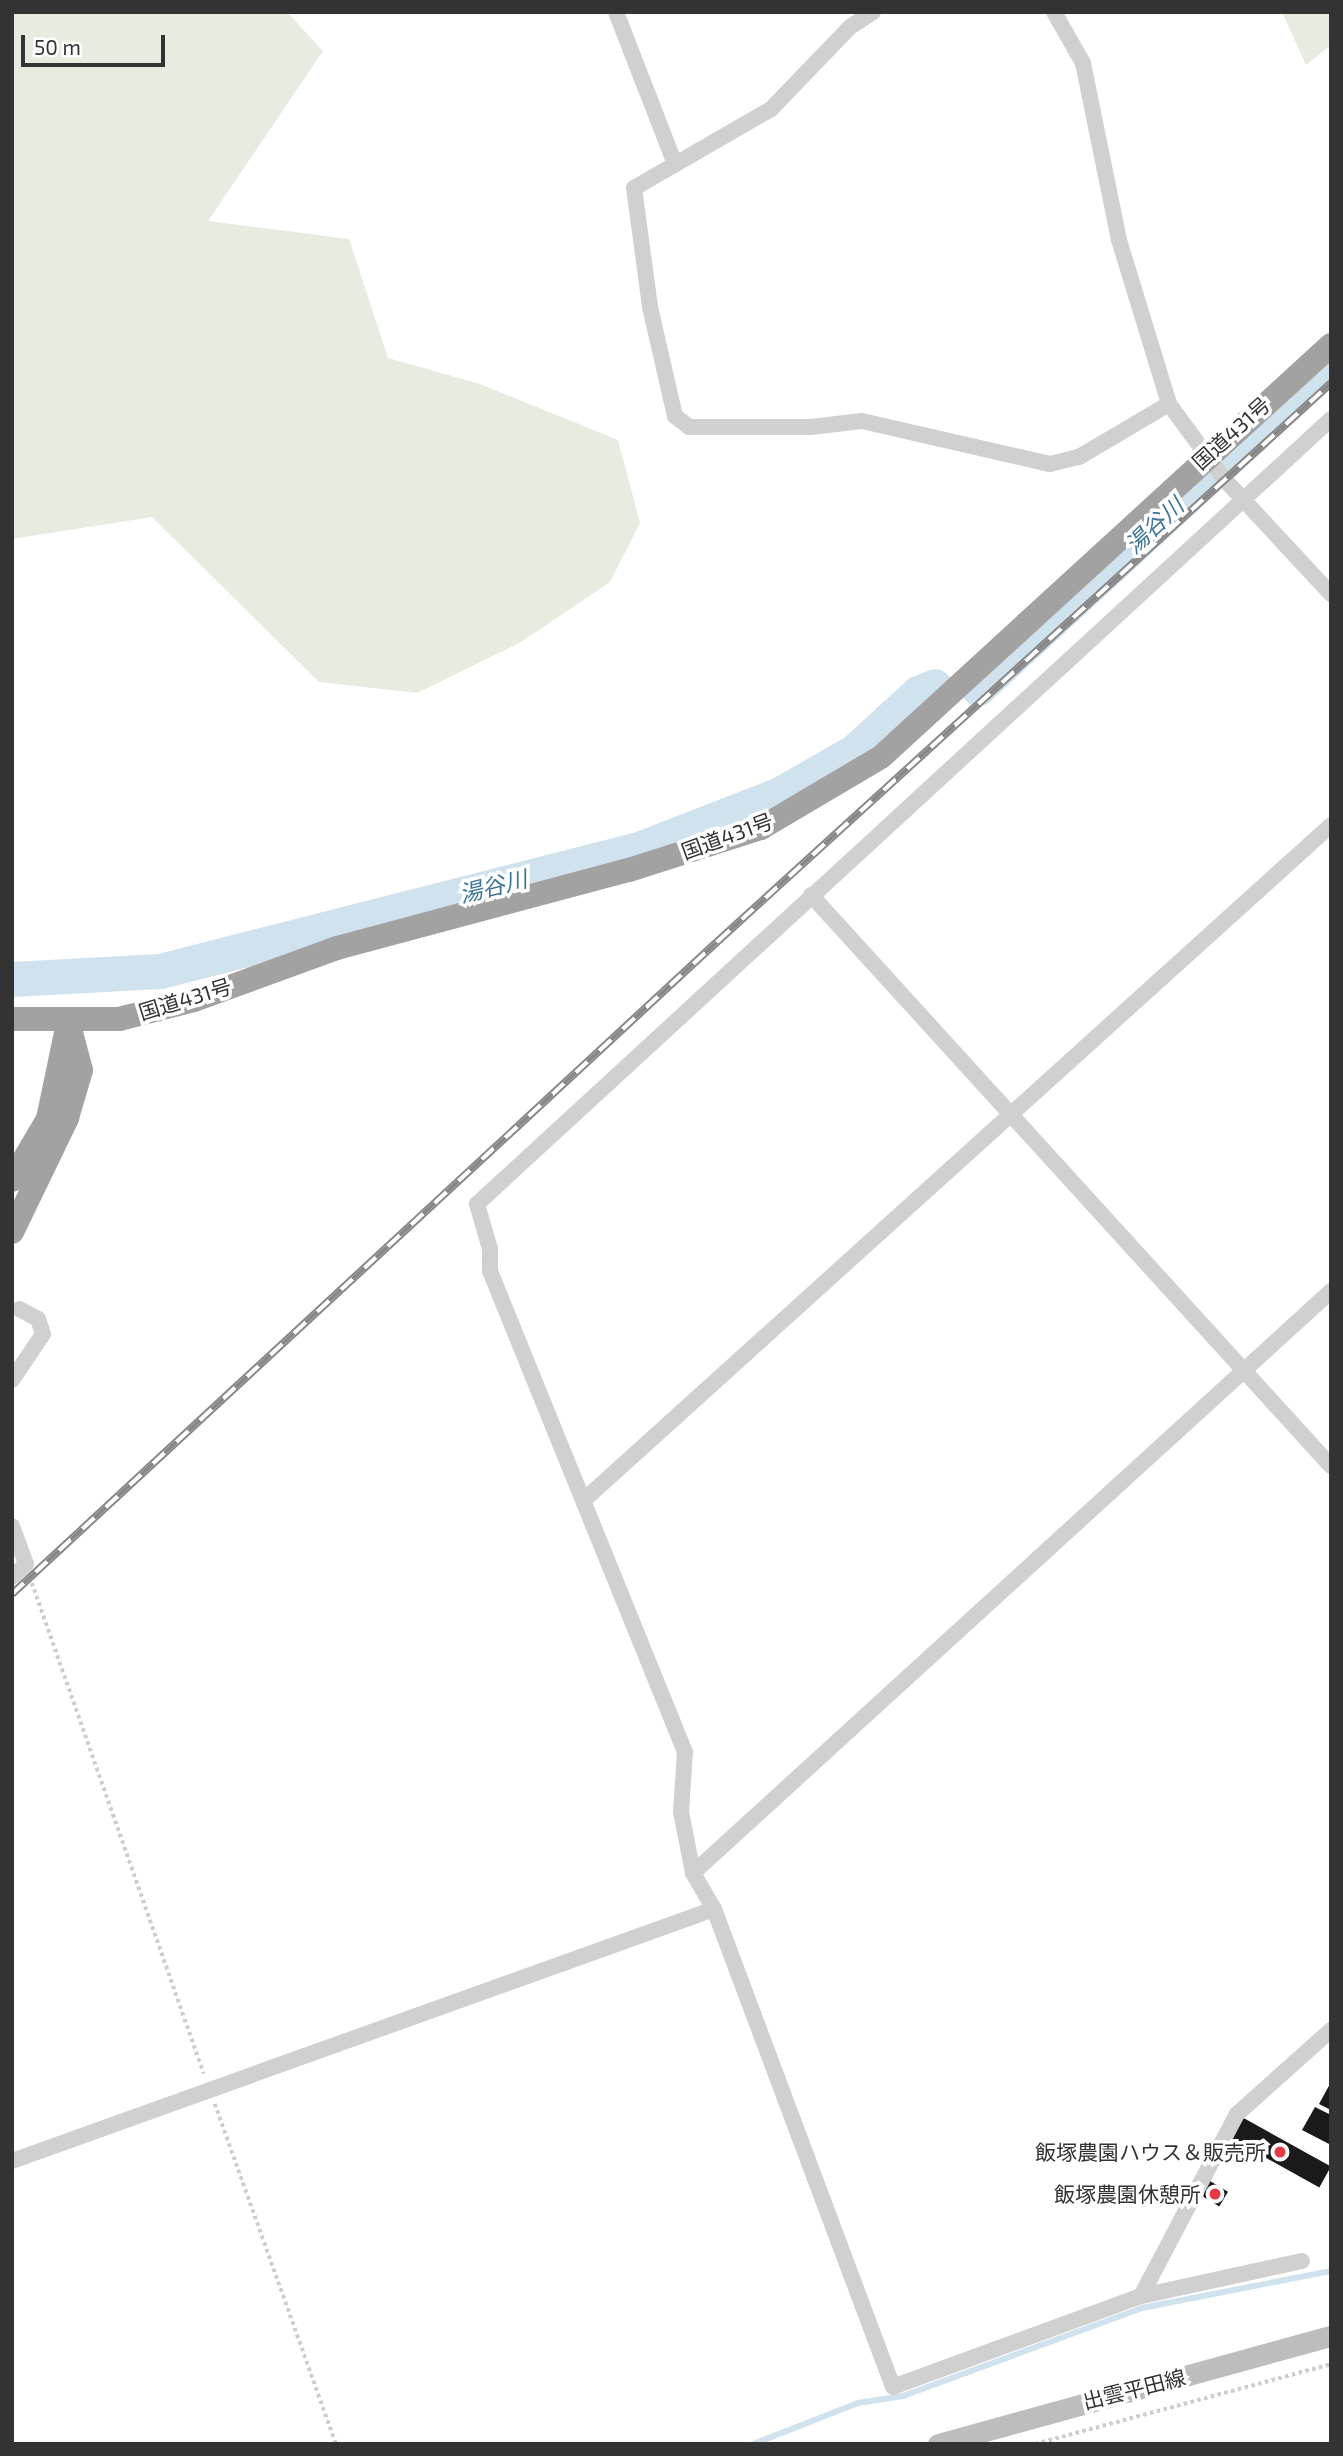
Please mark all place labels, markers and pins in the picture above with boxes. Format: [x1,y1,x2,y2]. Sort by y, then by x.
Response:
place label: 飯塚農園ハウス＆販売所 [1035,2139,1266,2165]
marker: 飯塚農園ハウス＆販売所 [1272,2144,1288,2160]
place label: 飯塚農園休憩所 [1054,2181,1201,2207]
marker: 飯塚農園休憩所 [1207,2186,1223,2202]

